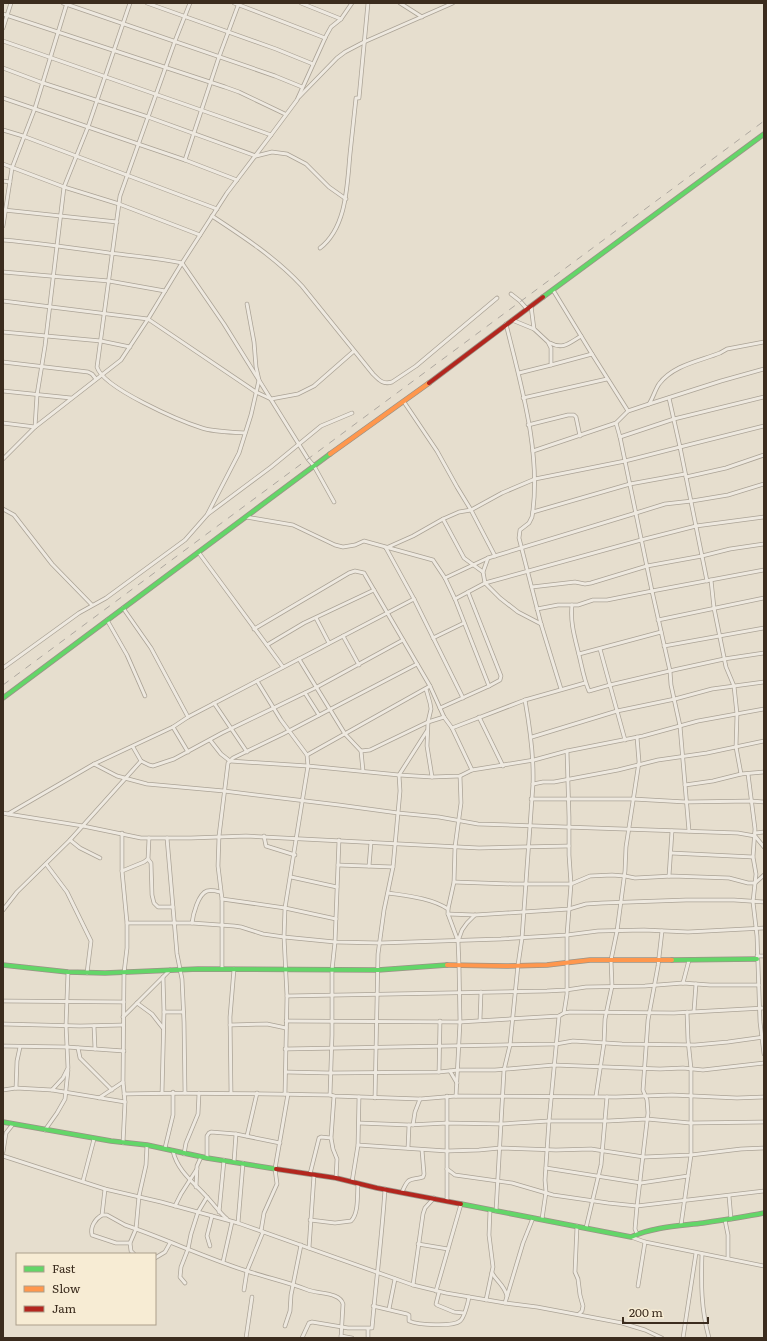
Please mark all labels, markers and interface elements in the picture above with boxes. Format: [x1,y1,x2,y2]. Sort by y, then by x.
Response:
legend [16,1253,156,1325]
text: Fast [52,1259,76,1277]
text: Slow [52,1279,81,1297]
text: Jam [52,1299,77,1317]
scale bar [623,1299,708,1325]
text: 200 m [629,1303,663,1321]

